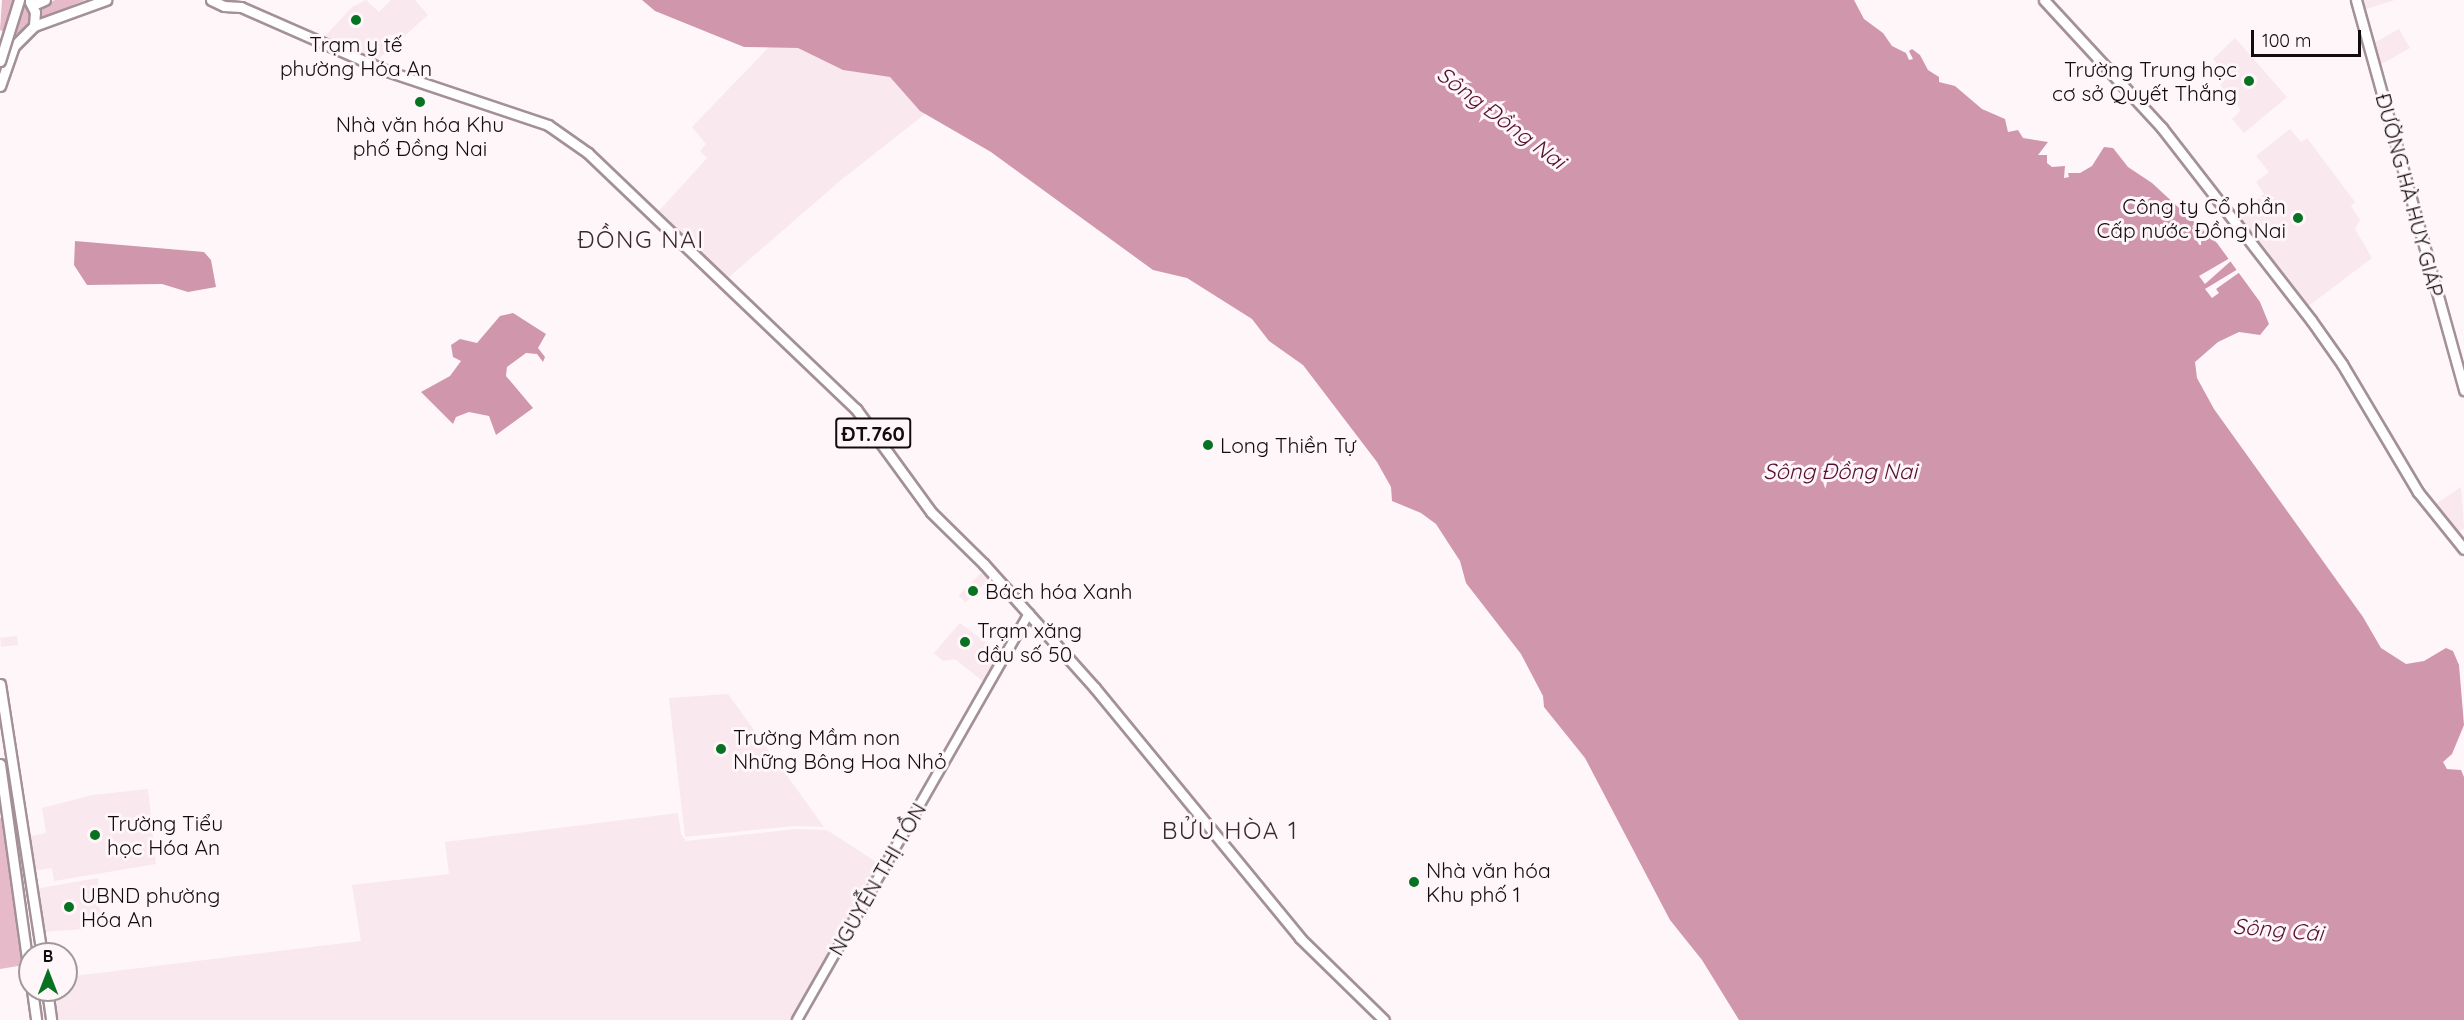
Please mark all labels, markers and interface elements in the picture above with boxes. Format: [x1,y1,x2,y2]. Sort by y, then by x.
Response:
marker: Trạm y tế phường Hóa An [347,11,365,29]
scale bar [2254,18,2364,56]
text: 100 m [2262,29,2311,52]
place label: Trạm y tế phường Hóa An [280,31,432,81]
place label: Trường Trung học cơ sở Quyết Thắng [2052,56,2237,106]
water label: Sông Đồng Nai [1432,61,1570,175]
marker: Trường Trung học cơ sở Quyết Thắng [2242,74,2256,88]
street label: ĐƯỜNG HÀ HUY GIÁP [2371,91,2449,299]
marker: Nhà văn hóa Khu phố Đồng Nai [413,95,427,109]
place label: Nhà văn hóa Khu phố Đồng Nai [336,111,504,161]
place label: Công ty Cổ phần Cấp nước Đồng Nai [2096,193,2286,243]
marker: Công ty Cổ phần Cấp nước Đồng Nai [2291,211,2305,225]
district label: ĐỒNG NAI [577,226,705,254]
road number: ĐT.760 [834,416,912,450]
place label: Long Thiền Tự [1220,432,1356,458]
marker: Long Thiền Tự [1201,438,1215,452]
water label: Sông Đồng Nai [1763,459,1917,485]
place label: Bách hóa Xanh [985,578,1133,604]
marker: Bách hóa Xanh [966,584,980,598]
place label: Trạm xăng dầu số 50 [977,617,1082,667]
marker: Trạm xăng dầu số 50 [958,635,972,649]
place label: Trường Mầm non Những Bông Hoa Nhỏ [733,724,947,774]
marker: Trường Mầm non Những Bông Hoa Nhỏ [714,742,728,756]
street label: NGUYỄN THỊ TỒN [823,798,931,960]
place label: Trường Tiểu học Hóa An [107,810,223,860]
district label: BỬU HÒA 1 [1162,817,1298,845]
marker: Trường Tiểu học Hóa An [88,828,102,842]
place label: Nhà văn hóa Khu phố 1 [1426,857,1551,907]
marker: Nhà văn hóa Khu phố 1 [1407,875,1421,889]
place label: UBND phường Hóa An [81,882,220,932]
marker: UBND phường Hóa An [62,900,76,914]
water label: Sông Cái [2232,913,2324,947]
north arrow [18,942,78,1002]
text: B [43,946,53,966]

